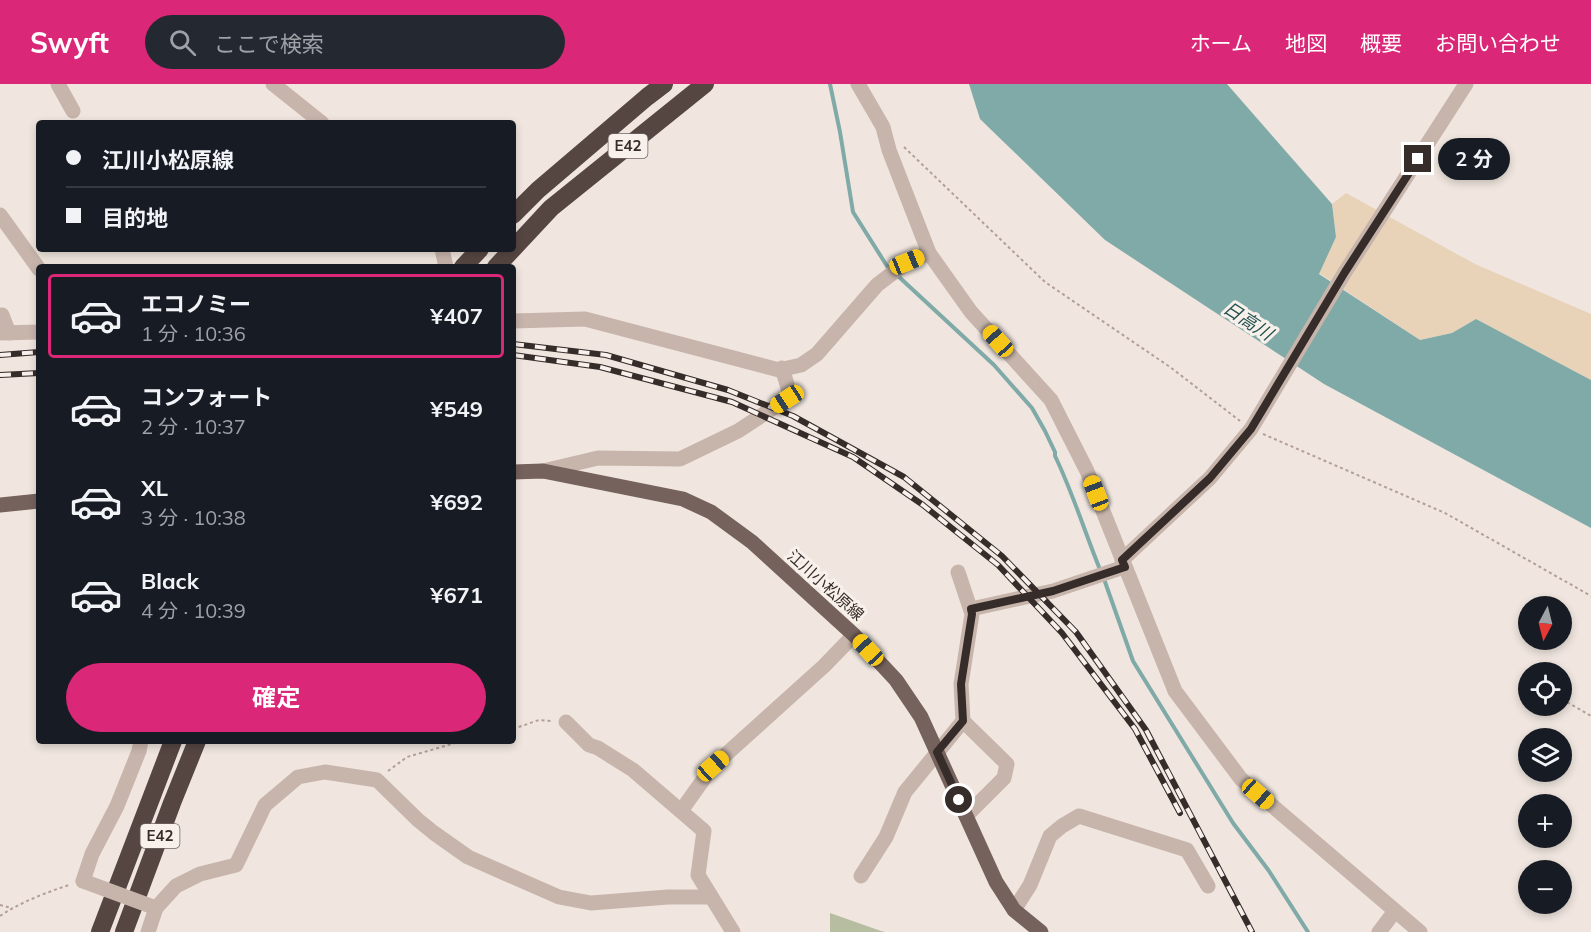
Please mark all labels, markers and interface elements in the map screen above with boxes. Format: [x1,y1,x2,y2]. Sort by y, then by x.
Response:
search box [145,15,565,69]
text: Swyft [30,25,109,60]
icon: search [166,26,199,59]
text: ここで検索 [214,30,324,58]
text: ホーム [1190,30,1252,56]
text: 地図 [1285,30,1327,56]
text: 概要 [1360,30,1402,56]
text: お問い合わせ [1435,30,1561,56]
road number: E42 [608,134,648,158]
callout: 2 分 [1439,138,1511,180]
route end [1404,145,1431,172]
text: 江川小松原線 [102,146,234,174]
text: 2 分 [1455,146,1493,171]
text: 目的地 [102,204,168,232]
car [887,247,927,277]
icon: car [69,289,123,343]
text: エコノミー [141,290,251,318]
water label: 日高川 [1219,296,1279,346]
text: ¥407 [430,302,483,330]
text: 1 分 · 10:36 [141,321,246,346]
car [979,322,1017,360]
icon: car [69,382,123,436]
car [767,382,807,416]
text: コンフォート [141,383,272,411]
text: ¥549 [430,395,483,423]
text: 2 分 · 10:37 [141,414,246,439]
car [1081,473,1111,513]
text: XL [141,474,168,502]
icon: car [69,475,123,529]
text: ¥692 [430,488,483,516]
text: 3 分 · 10:38 [141,505,246,530]
street label: 江川小松原線 [784,545,868,625]
text: Black [141,567,199,595]
icon: car [69,568,123,622]
text: ¥671 [430,581,483,609]
north arrow [1518,596,1572,650]
map controls [1518,596,1572,914]
text: 4 分 · 10:39 [141,598,246,623]
car [849,631,887,669]
button: locate [1518,662,1572,716]
button: 確定 [66,663,486,732]
button: layers [1518,728,1572,782]
car [694,747,732,785]
car [1239,775,1277,813]
route start [945,786,972,813]
button: + [1518,794,1572,848]
road number: E42 [140,824,180,848]
button: − [1518,860,1572,914]

